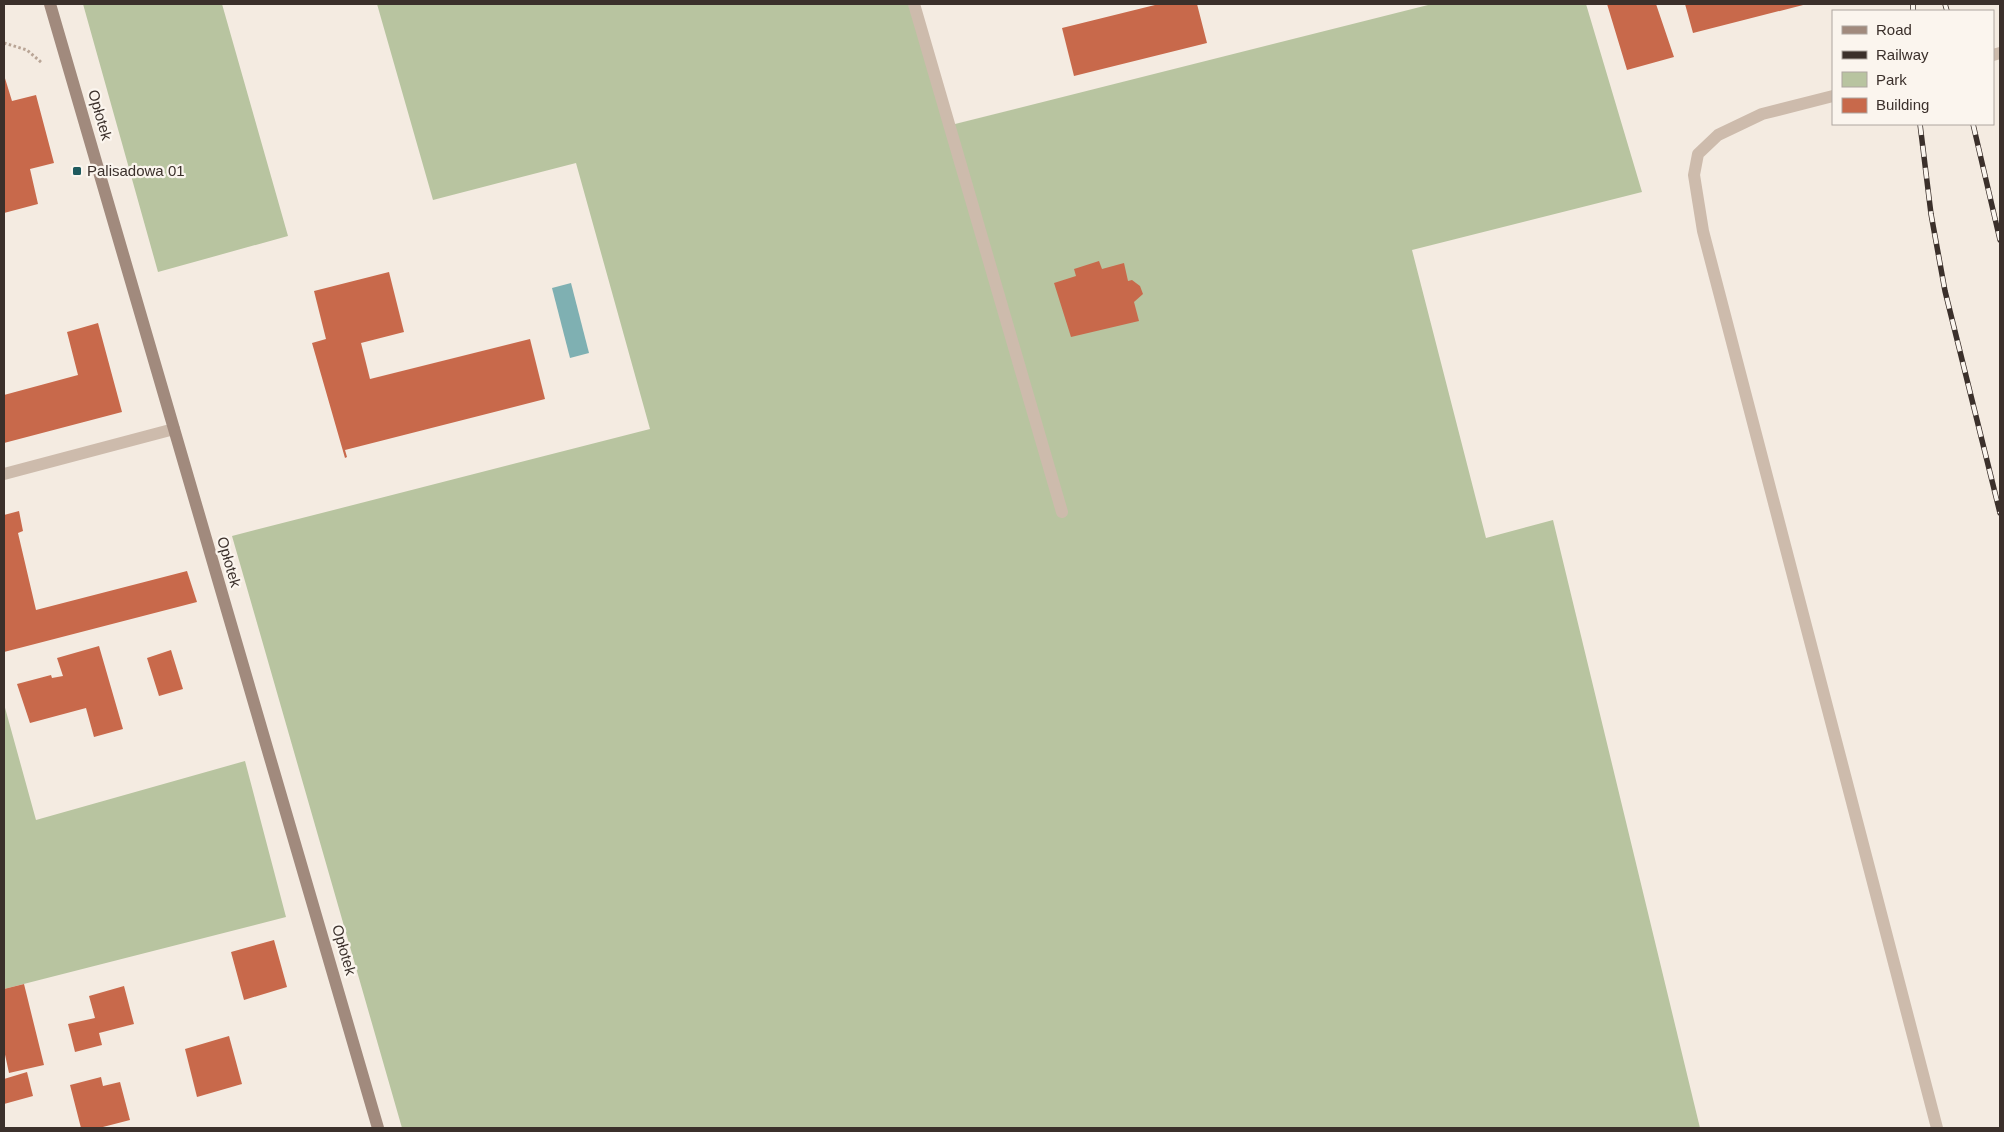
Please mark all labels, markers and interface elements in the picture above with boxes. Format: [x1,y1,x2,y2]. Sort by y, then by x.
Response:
legend [1832,10,1994,125]
text: Road [1876,21,1912,38]
text: Railway [1876,46,1929,63]
text: Park [1876,71,1907,88]
street label: Opłotek [85,88,116,143]
text: Building [1876,96,1929,113]
place label: Palisadowa 01 [87,162,185,179]
marker: Palisadowa 01 [71,165,83,177]
street label: Opłotek [214,535,245,590]
street label: Opłotek [329,923,360,978]

